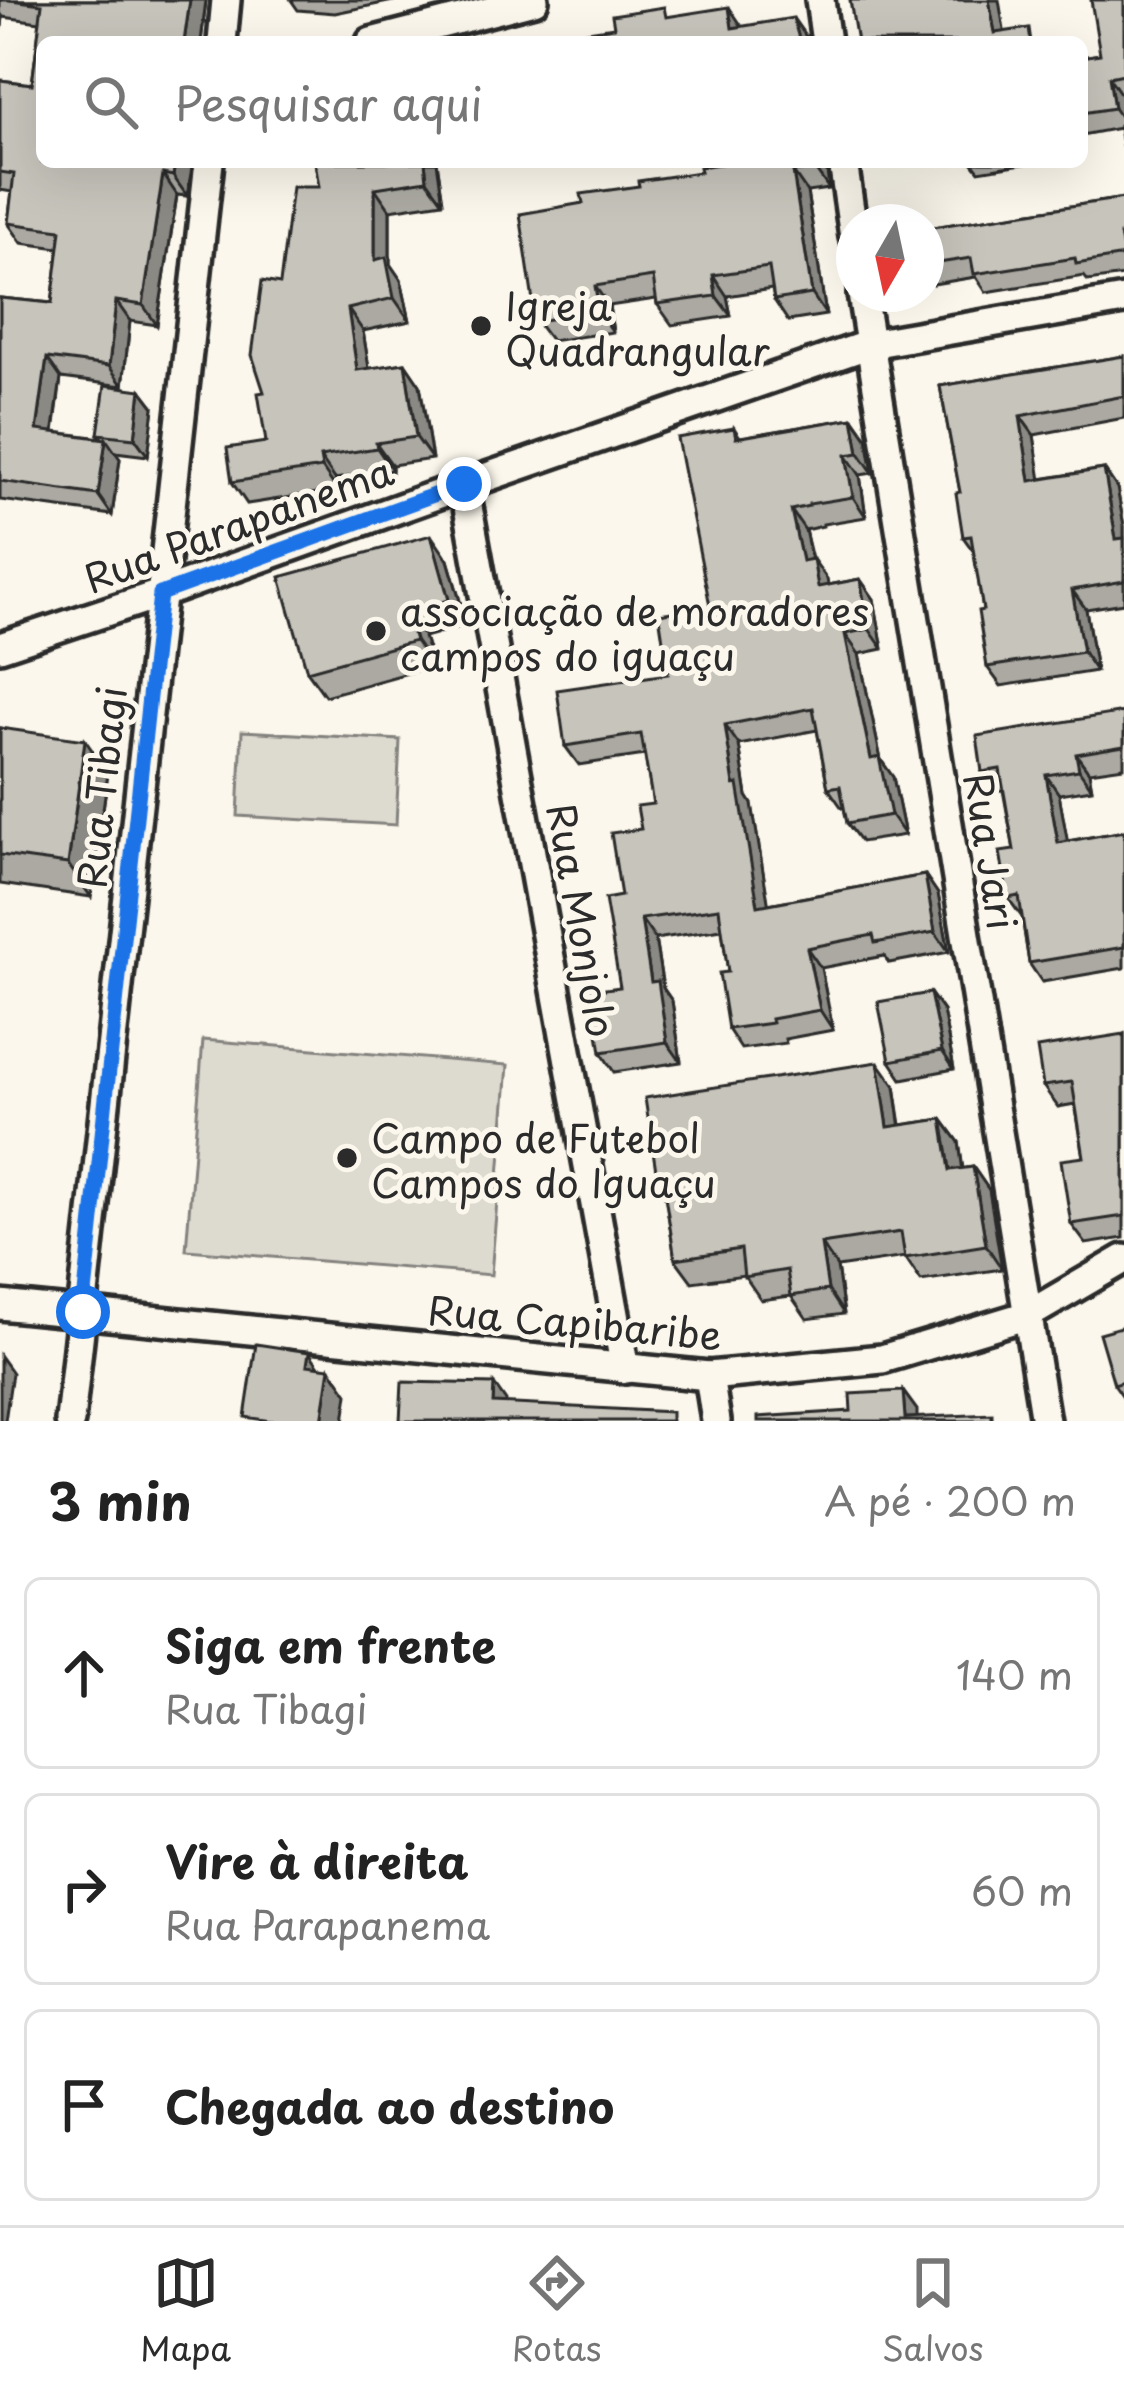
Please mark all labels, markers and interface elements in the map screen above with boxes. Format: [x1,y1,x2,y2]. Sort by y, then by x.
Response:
search box [36,36,1088,168]
text: Pesquisar aqui [174,68,483,136]
icon: search [78,69,144,135]
north arrow [836,204,944,312]
place label: Igreja Quadrangular [505,275,771,379]
marker: Igreja Quadrangular [468,313,494,339]
street label: Rua Parapanema [75,439,402,606]
route end [437,457,491,511]
place label: associação de moradores campos do iguaçu [400,580,869,684]
marker: associação de moradores campos do iguaçu [363,618,389,644]
street label: Rua Tibagi [60,683,140,891]
street label: Rua Jari [950,768,1034,934]
street label: Rua Monjolo [533,799,633,1041]
place label: Campo de Futebol Campos do Iguaçu [371,1107,716,1211]
marker: Campo de Futebol Campos do Iguaçu [334,1145,360,1171]
street label: Rua Capibaribe [426,1279,724,1363]
route start [56,1285,110,1339]
text: 3 min [48,1461,192,1538]
text: A pé · 200 m [824,1470,1076,1529]
text: Siga em frente [165,1610,496,1678]
icon: ahead [51,1640,117,1706]
text: 140 m [956,1644,1073,1703]
text: Rua Tibagi [165,1678,368,1737]
text: Vire à direita [165,1826,469,1894]
icon: right [51,1856,117,1922]
text: 60 m [971,1860,1073,1919]
text: Rua Parapanema [165,1894,490,1953]
text: Chegada ao destino [165,2071,614,2139]
icon: arrive [51,2072,117,2138]
tab: Mapa [140,2250,231,2372]
tab: Rotas [512,2250,601,2372]
tab: Salvos [882,2250,984,2372]

